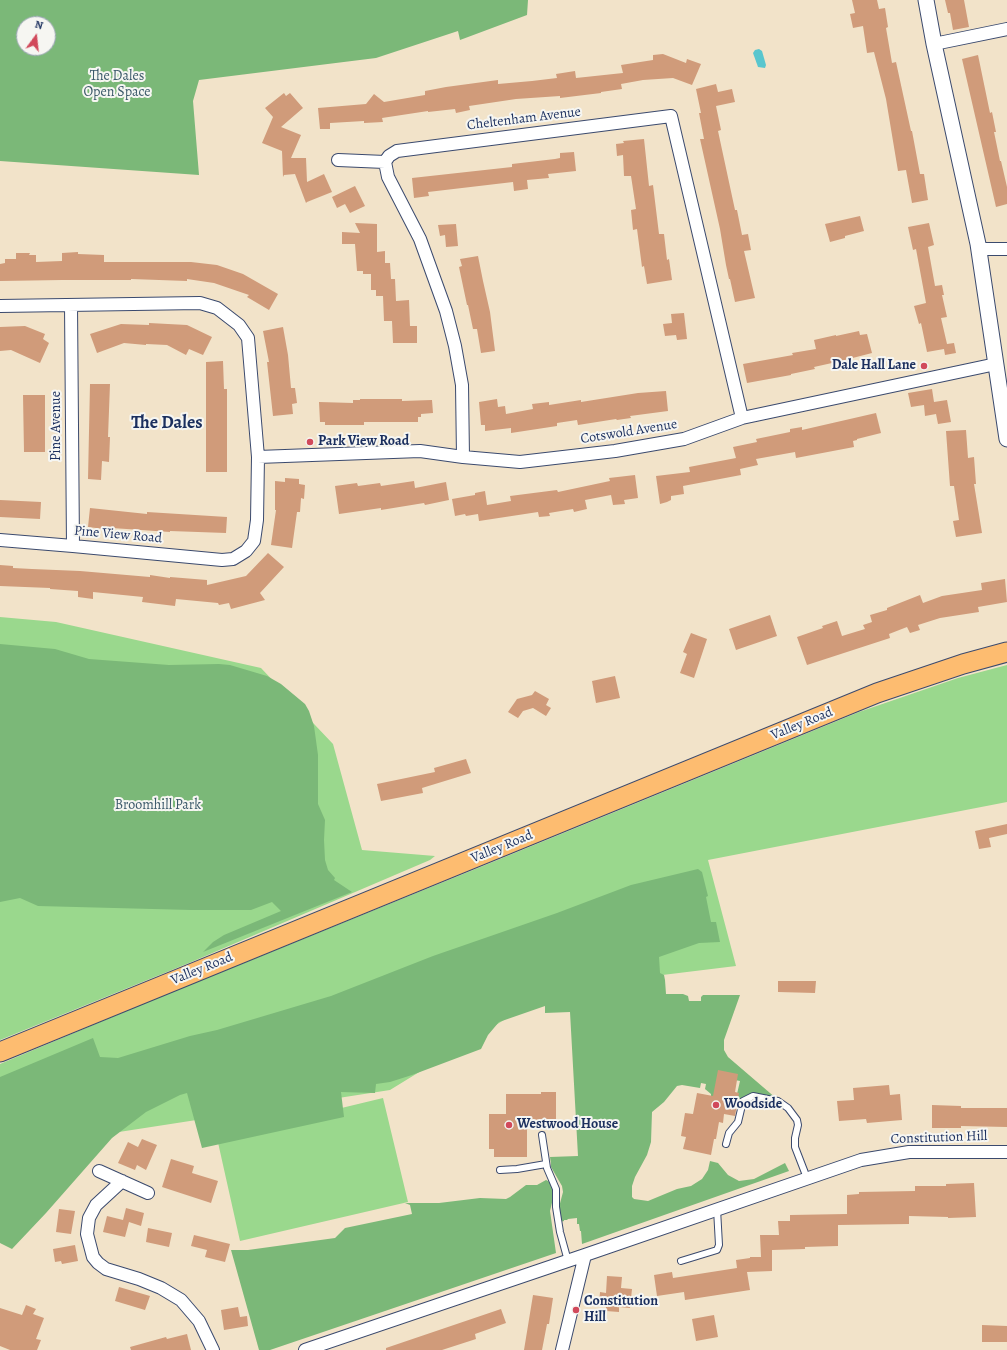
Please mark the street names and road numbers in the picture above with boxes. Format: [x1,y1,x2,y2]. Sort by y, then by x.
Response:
street label: Cheltenham Avenue [466,104,582,134]
street label: Pine Avenue [49,391,65,461]
street label: Cotswold Avenue [579,416,679,448]
street label: Pine View Road [73,523,163,547]
street label: Valley Road [769,704,835,744]
street label: Valley Road [469,827,535,867]
street label: Valley Road [169,949,235,989]
street label: Constitution Hill [890,1128,988,1148]

